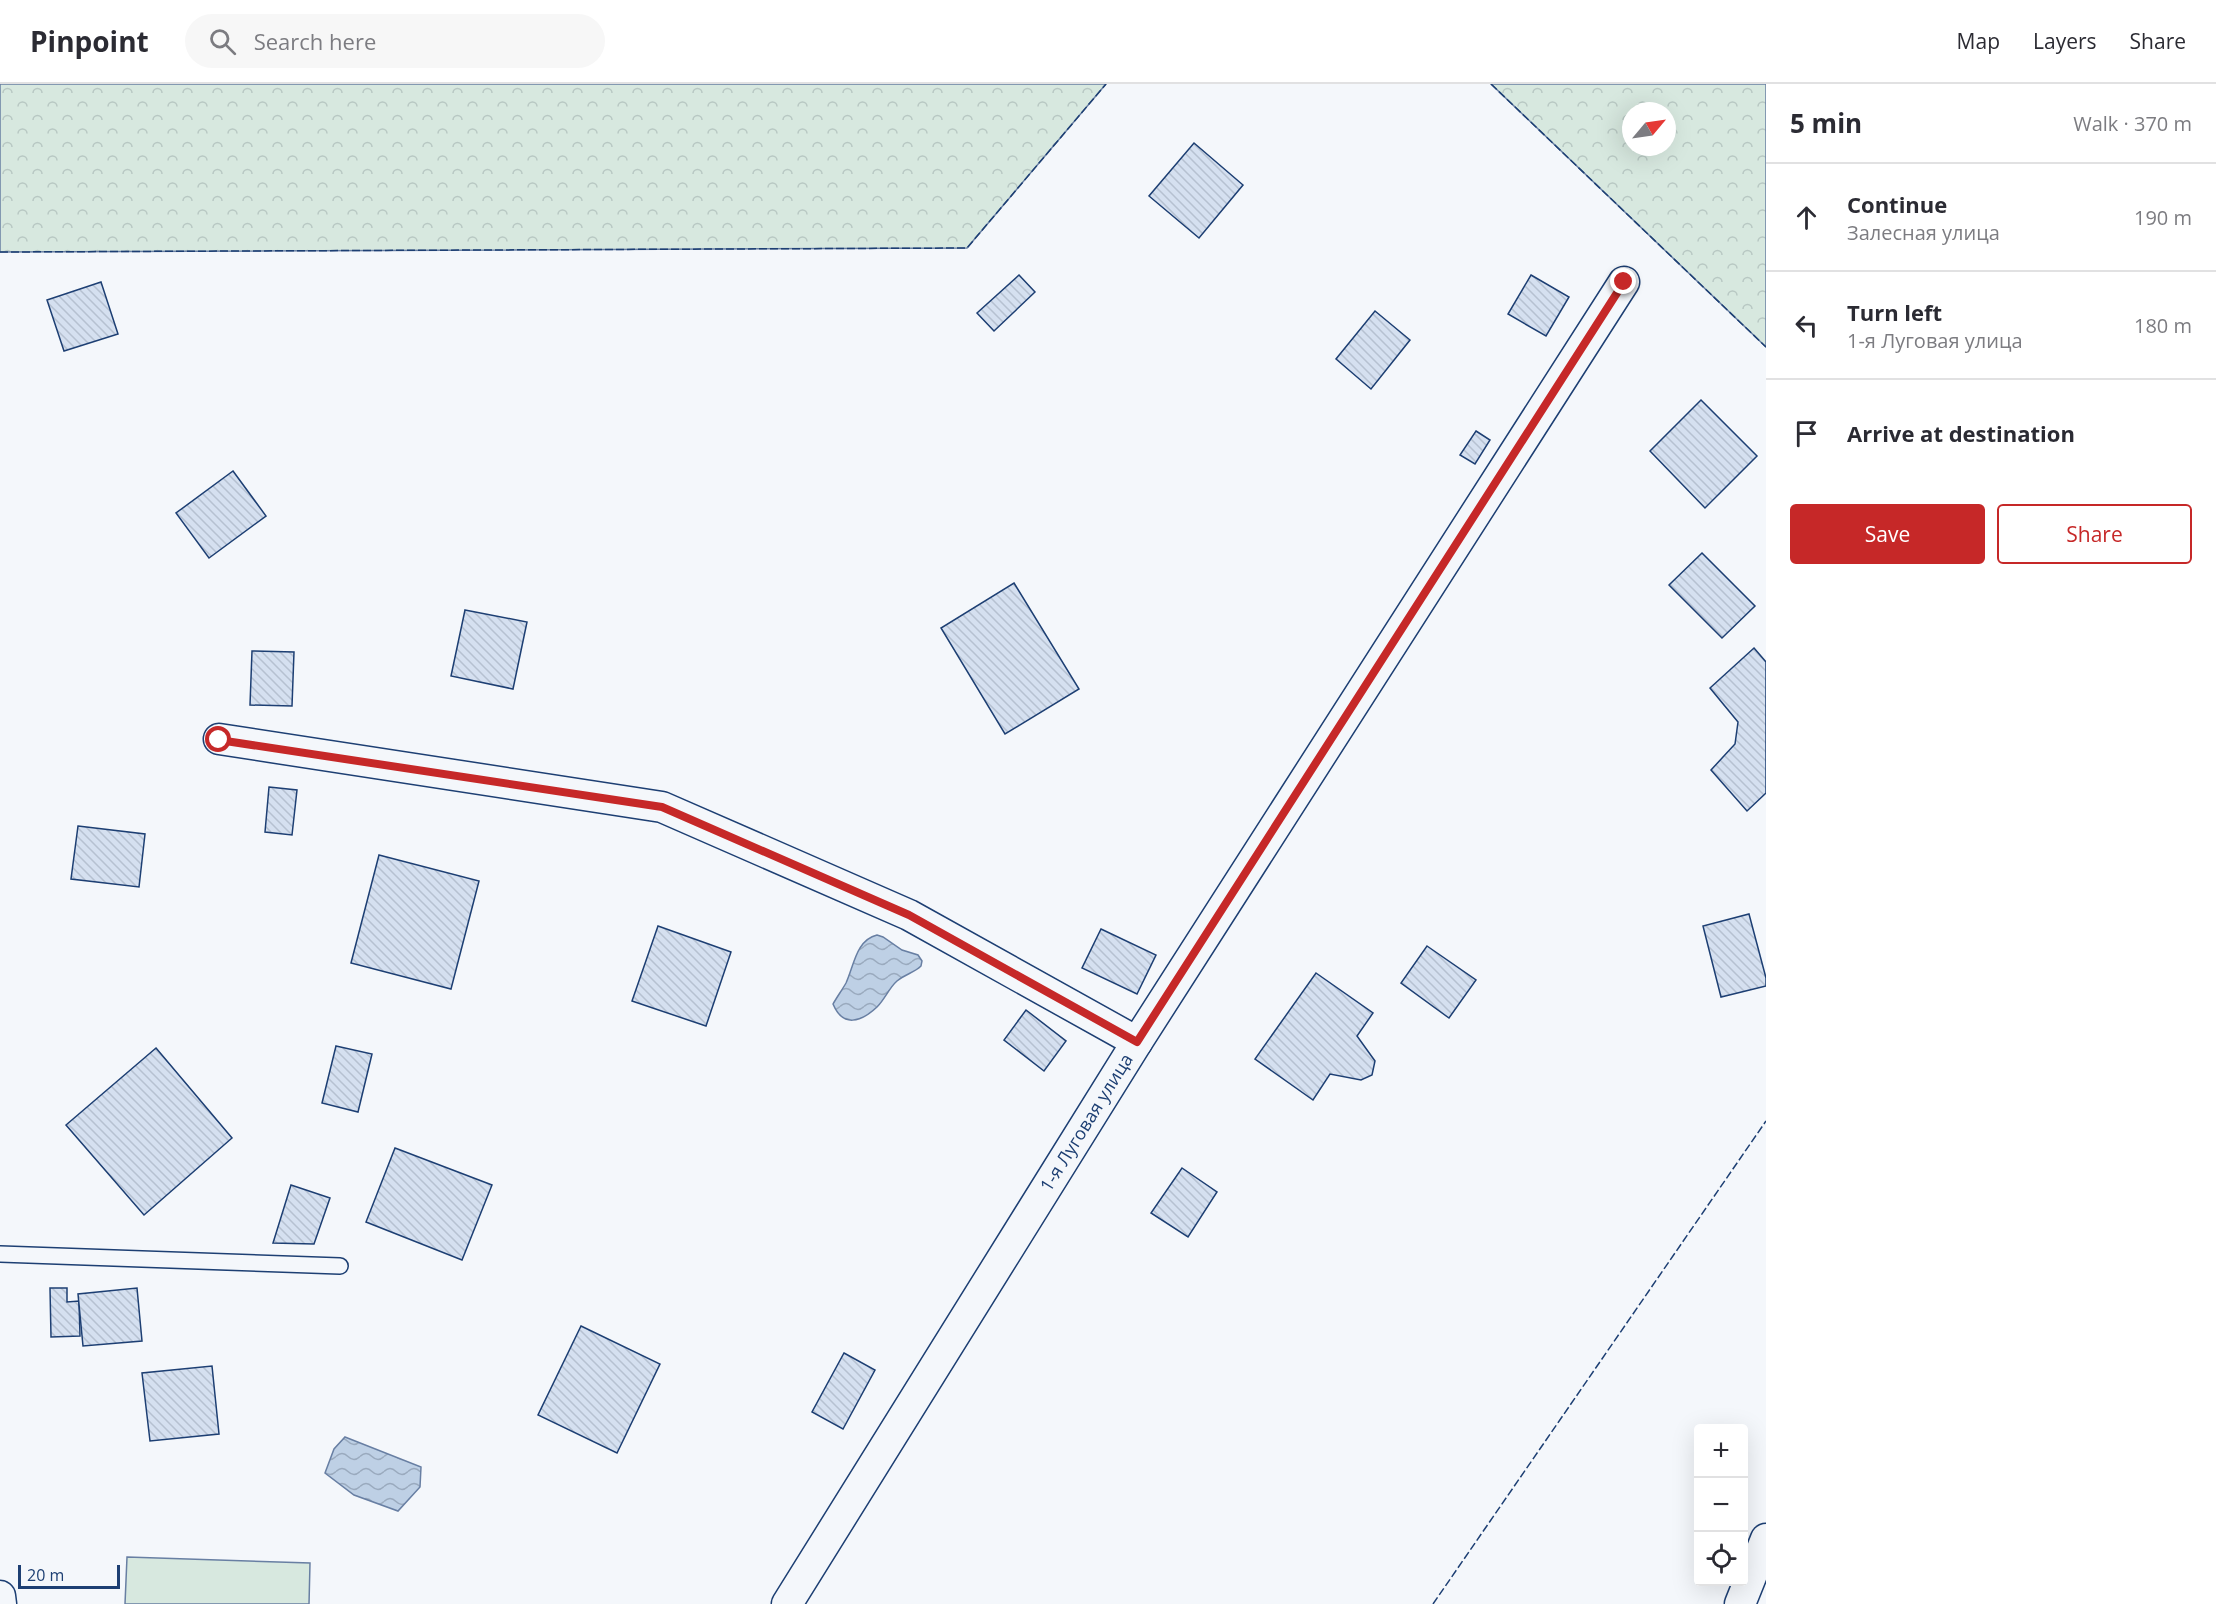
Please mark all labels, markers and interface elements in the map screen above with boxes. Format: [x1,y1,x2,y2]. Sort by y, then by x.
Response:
search box [185,14,605,68]
text: Pinpoint [30,22,149,60]
icon: search [206,25,239,58]
text: Search here [254,26,376,56]
text: Map [1957,27,2000,55]
text: Layers [2033,27,2097,55]
text: Share [2130,27,2186,55]
north arrow [1622,102,1676,156]
text: 5 min [1790,105,1862,141]
text: Walk · 370 m [2073,110,2192,137]
text: Continue [1847,189,1947,219]
icon: ahead [1790,201,1823,234]
text: 190 m [2134,204,2192,231]
text: Залесная улица [1847,219,2000,246]
route end [1610,268,1636,294]
text: Turn left [1847,297,1942,327]
icon: left [1790,309,1823,342]
text: 180 m [2134,312,2192,339]
text: 1-я Луговая улица [1847,327,2023,354]
icon: arrive [1790,417,1823,450]
text: Arrive at destination [1847,418,2075,448]
button: Save [1790,504,1985,564]
button: Share [1997,504,2192,564]
route start [205,726,231,752]
street label: 1-я Луговая улица [1034,1049,1138,1196]
map controls [1694,1424,1748,1586]
button: + [1694,1424,1748,1478]
button: − [1694,1478,1748,1532]
button: locate [1694,1532,1748,1586]
scale bar [18,1562,120,1590]
text: 20 m [27,1564,64,1586]

